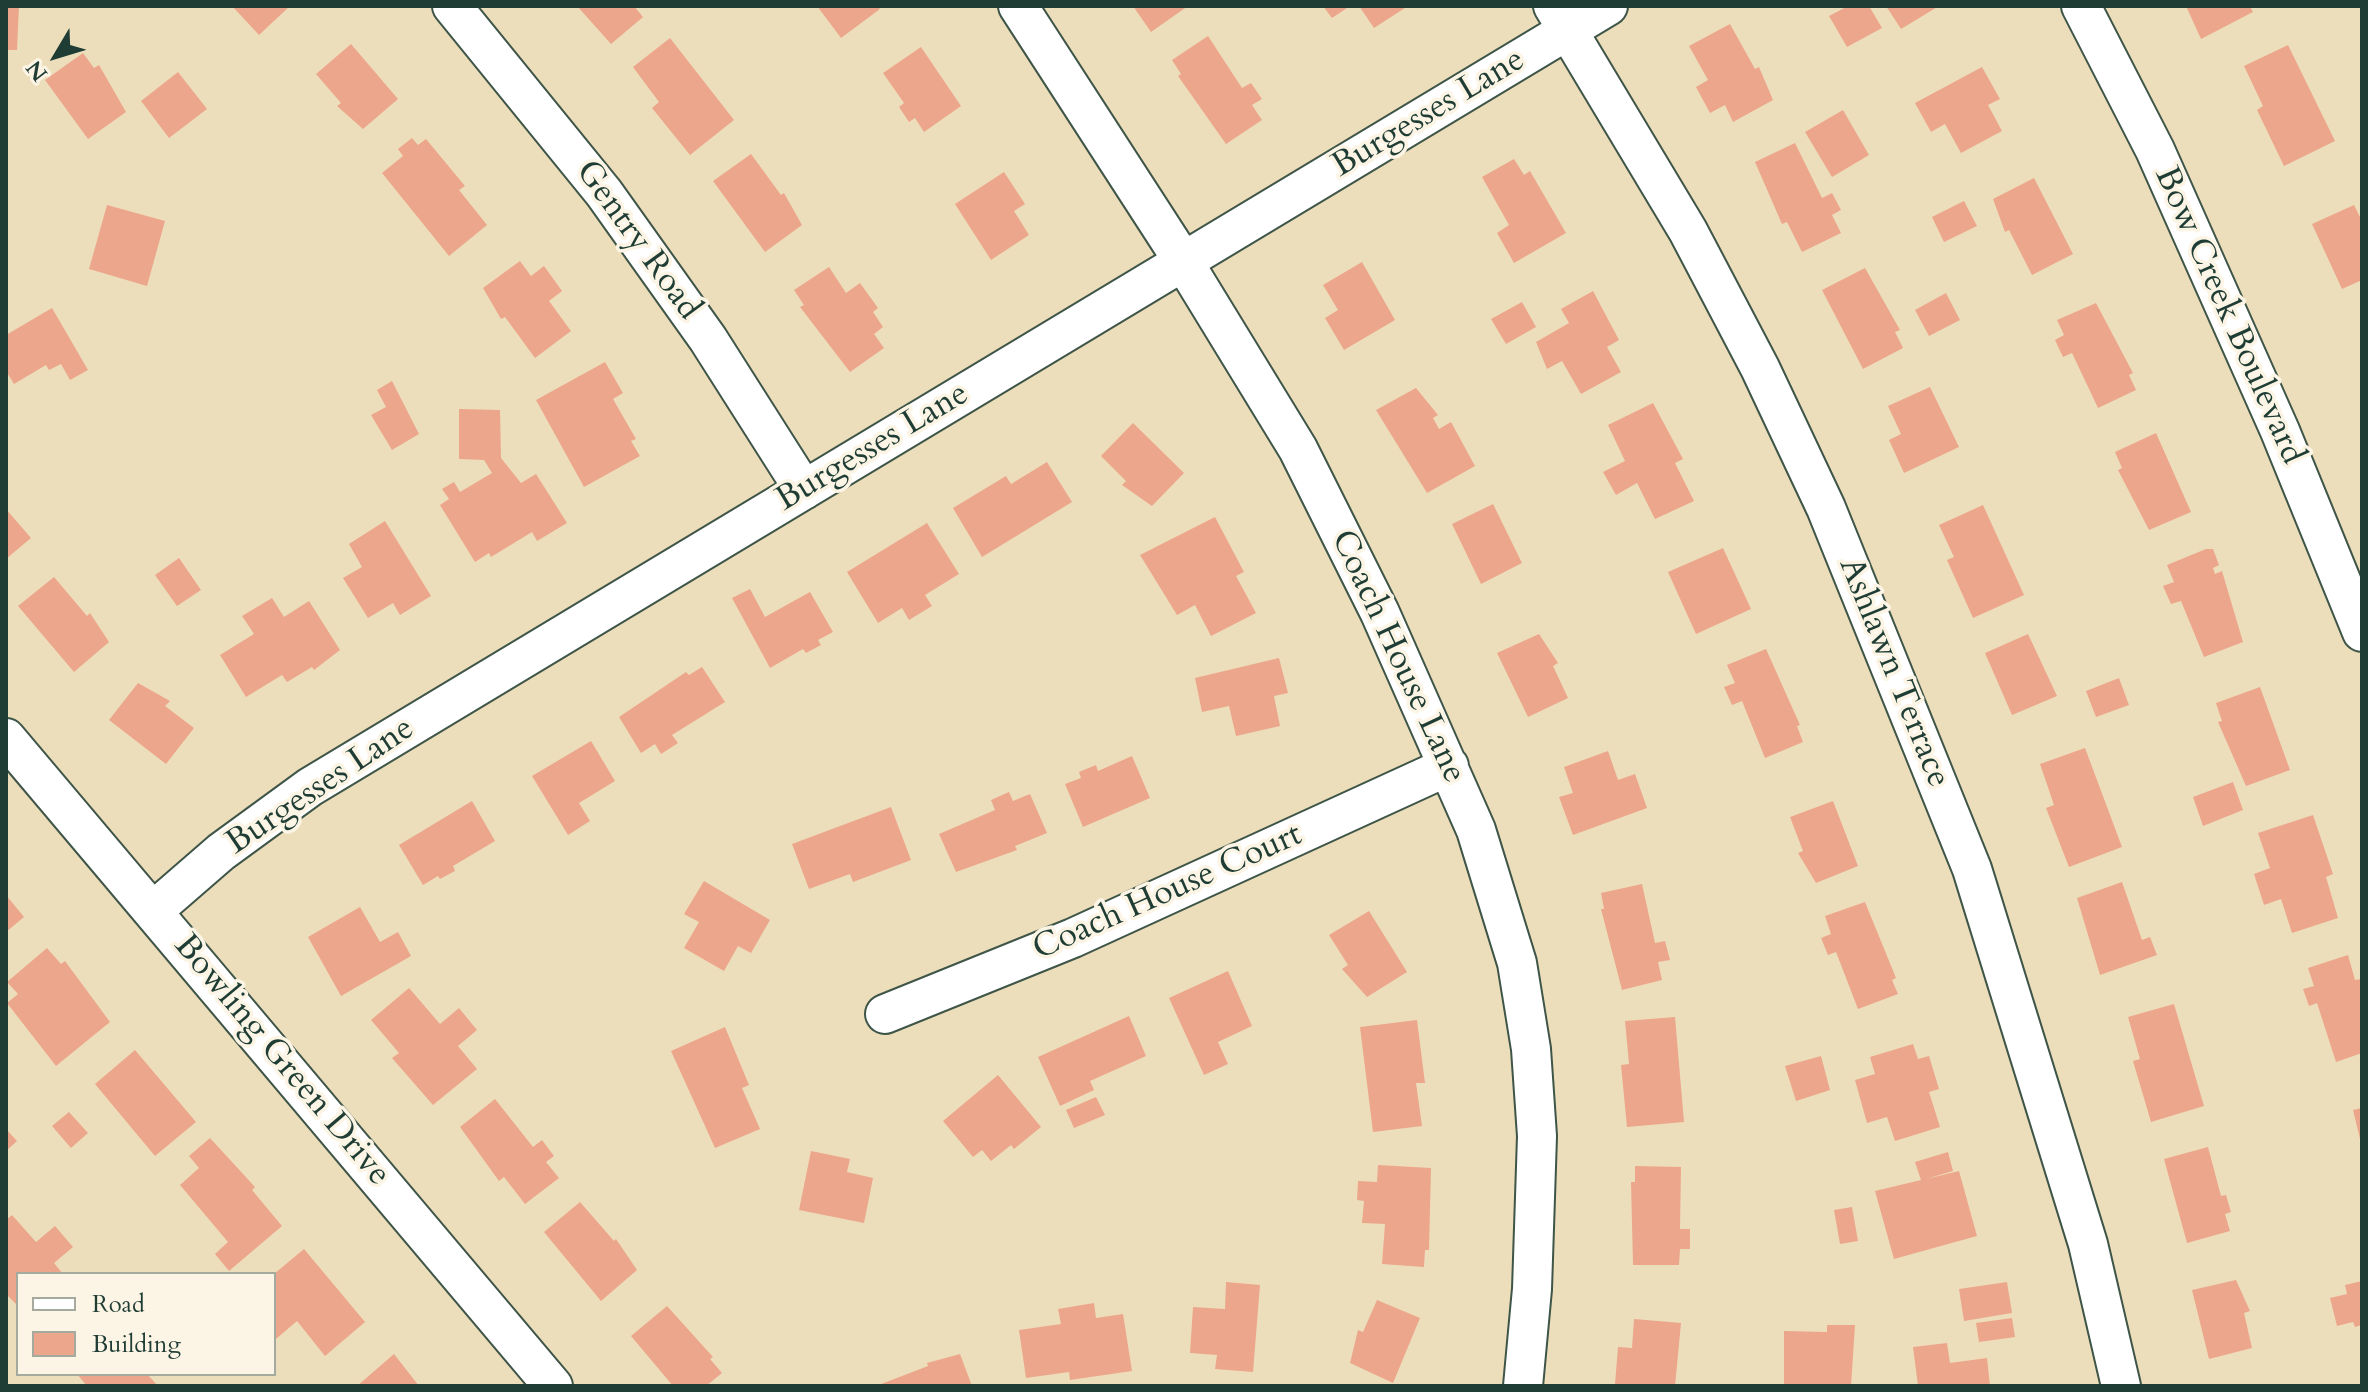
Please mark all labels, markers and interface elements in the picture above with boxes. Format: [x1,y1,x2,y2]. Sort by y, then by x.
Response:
north arrow [16,16,96,96]
street label: Burgesses Lane [1325,41,1533,187]
text: N [19,54,55,88]
street label: Gentry Road [566,154,708,328]
street label: Bow Creek Boulevard [2144,161,2312,471]
street label: Burgesses Lane [769,375,977,521]
street label: Coach House Lane [1321,524,1473,790]
street label: Ashlawn Terrace [1828,552,1958,794]
street label: Burgesses Lane [219,709,423,865]
street label: Coach House Court [1027,815,1309,971]
street label: Bowling Green Drive [164,927,398,1195]
legend [16,1272,276,1376]
text: Road [92,1288,145,1321]
text: Building [92,1328,181,1361]

